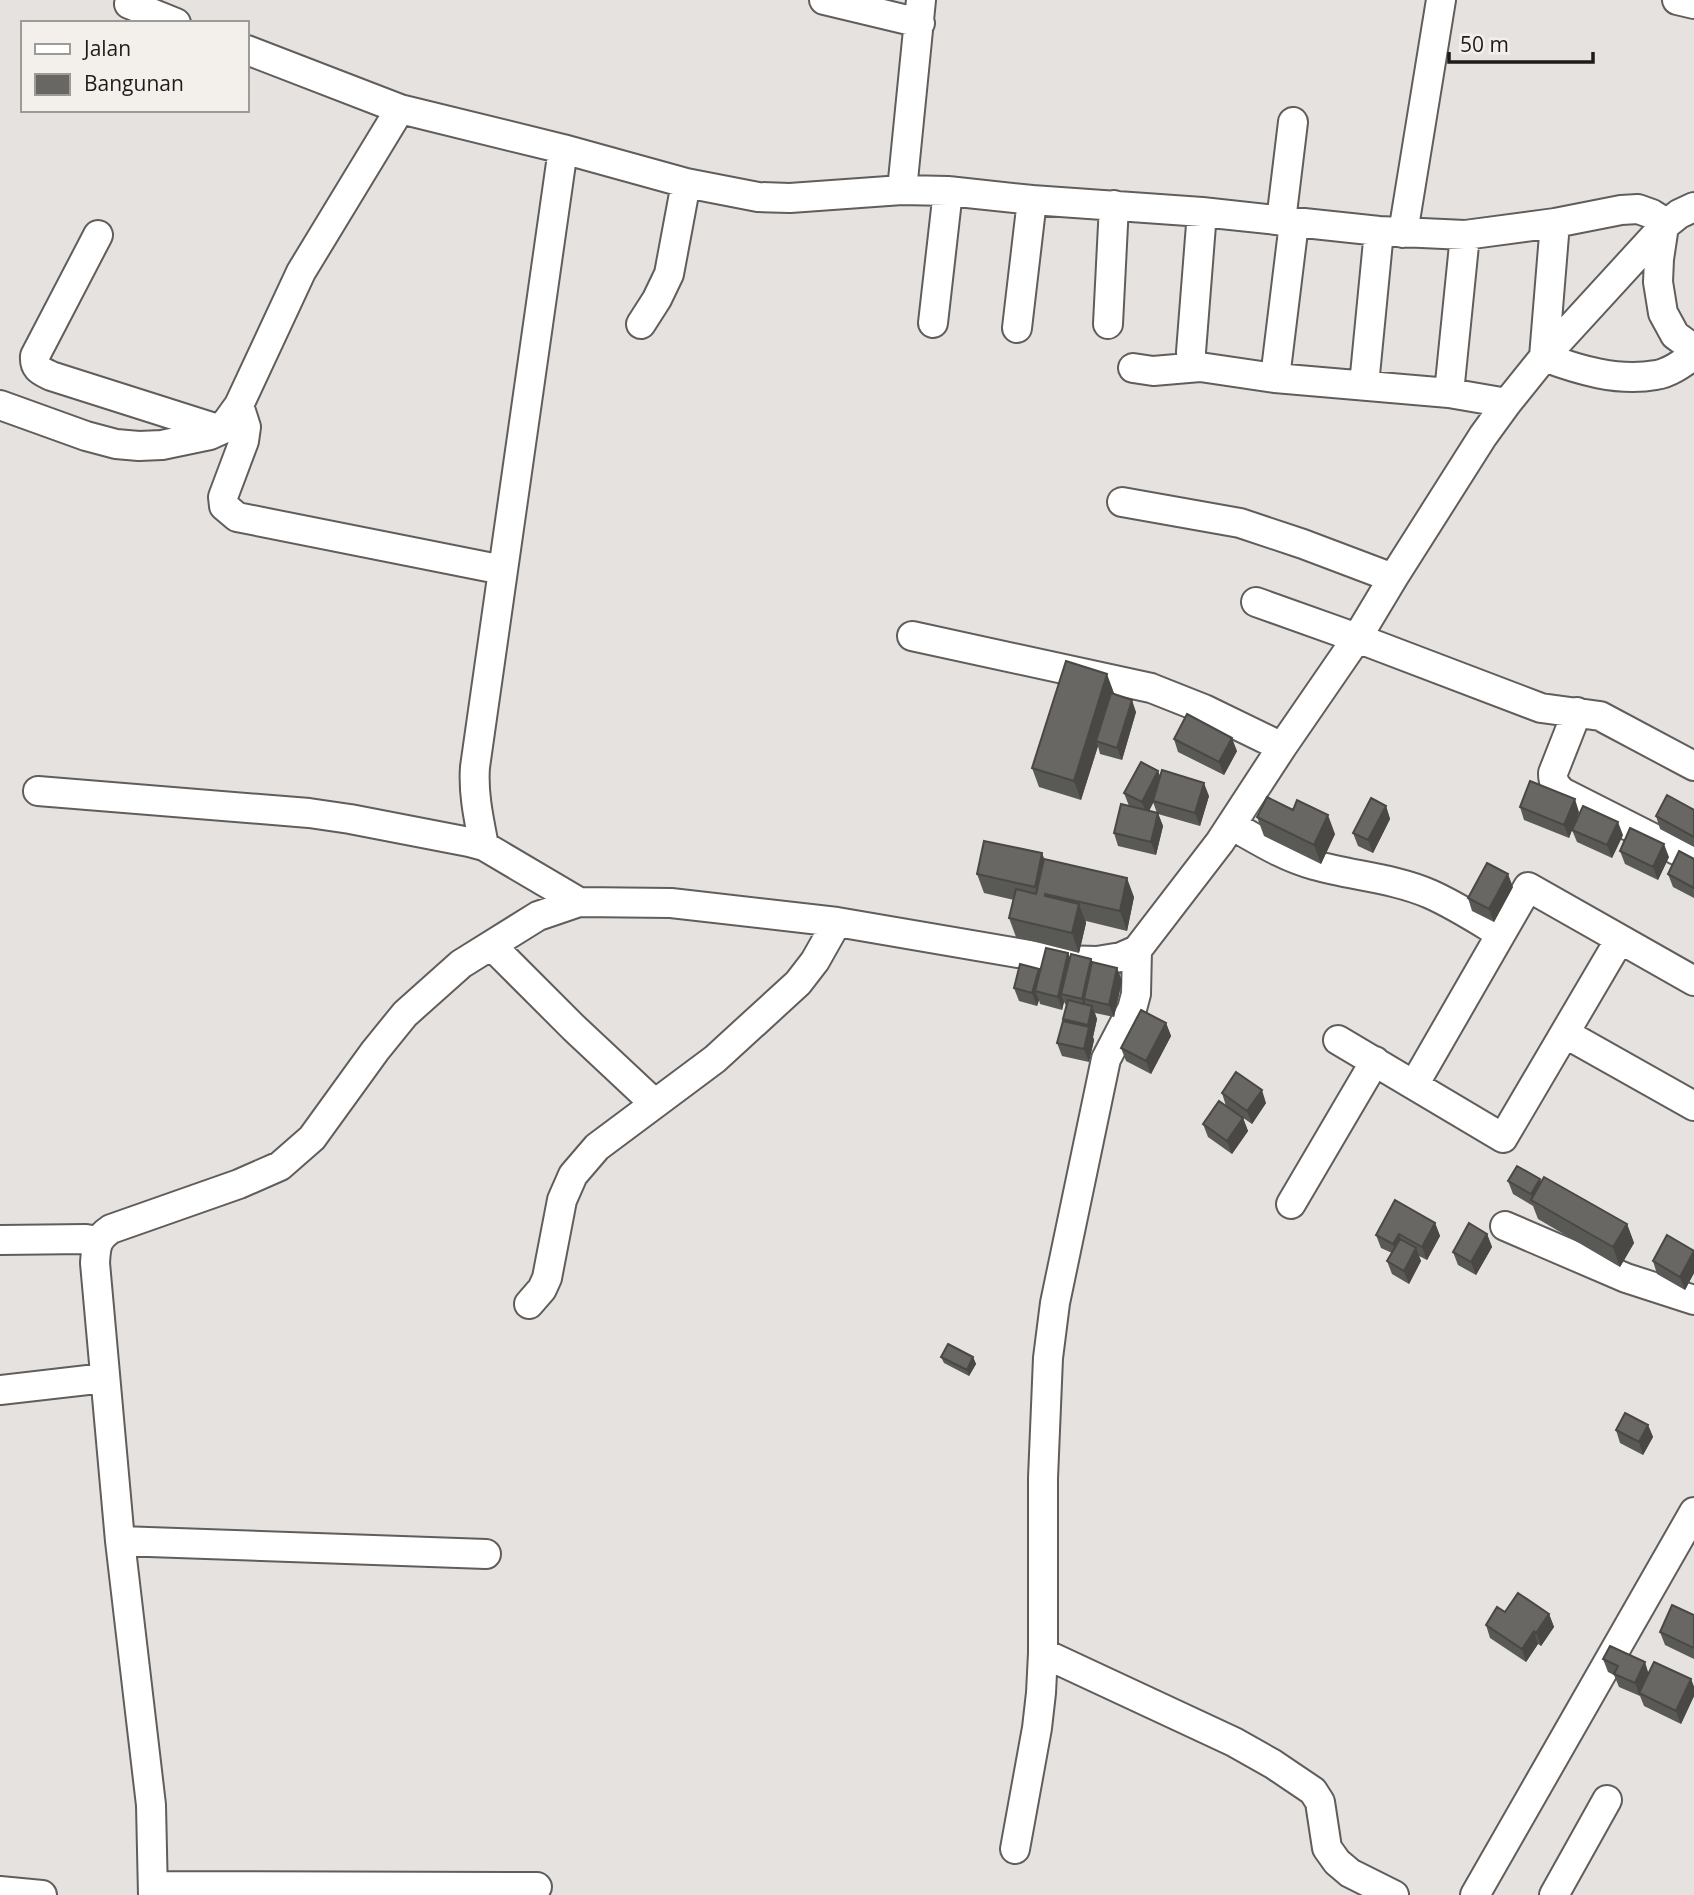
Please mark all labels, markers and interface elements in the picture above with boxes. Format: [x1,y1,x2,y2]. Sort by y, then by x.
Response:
legend [21,21,248,112]
scale bar [1449,21,1592,65]
text: 50 m [1460,30,1509,58]
text: Jalan [82,34,131,62]
text: Bangunan [84,69,184,97]

